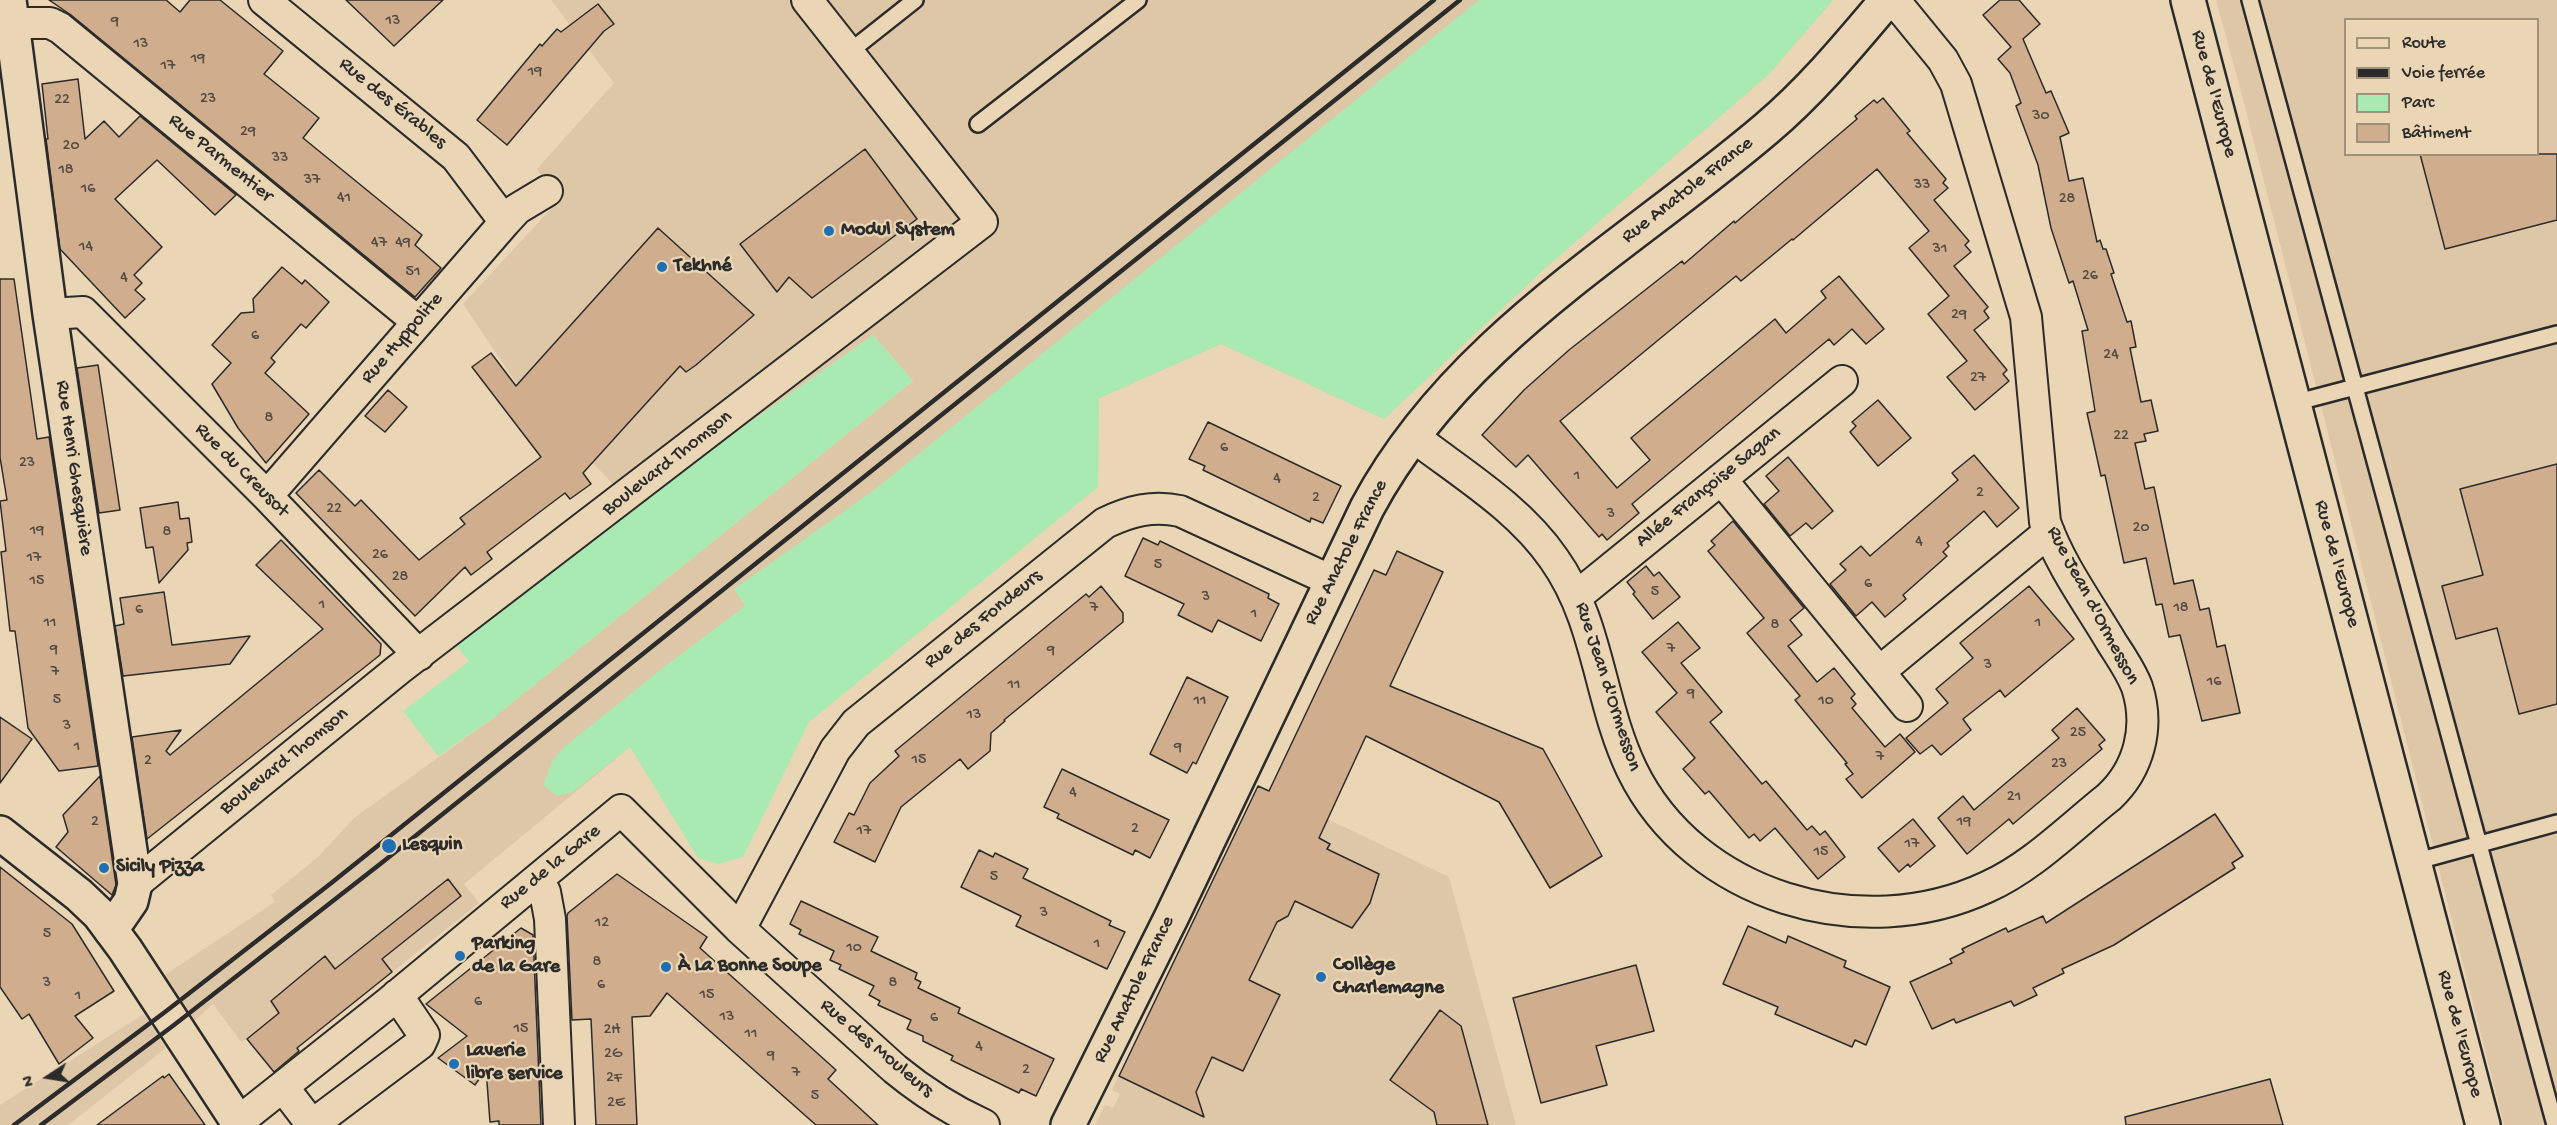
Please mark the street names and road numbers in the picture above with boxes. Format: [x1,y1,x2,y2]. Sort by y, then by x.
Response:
street label: Rue de l'Europe [2185,28,2241,160]
street label: Rue des Érables [333,53,451,155]
street label: Rue Parmentier [163,109,277,209]
street label: Rue Anatole France [1617,132,1759,250]
street label: Rue Hyppolite [357,288,449,390]
street label: Rue Henri Ghesquière [49,379,97,557]
street label: Boulevard Thomson [598,406,738,522]
street label: Rue du Creusot [189,419,293,523]
street label: Allée Françoise Sagan [1631,422,1787,554]
street label: Rue Anatole France [1300,476,1394,630]
street label: Rue de l'Europe [2308,498,2364,630]
street label: Rue Jean d'Ormesson [2040,523,2144,689]
street label: Rue des Fondeurs [920,565,1048,675]
street label: Rue Jean d'Ormesson [1568,599,1646,775]
street label: Boulevard Thomson [216,703,354,821]
street label: Rue de la Gare [496,820,606,916]
street label: Rue Anatole France [1089,913,1181,1067]
street label: Rue de l'Europe [2431,968,2487,1100]
street label: Rue des Mouleurs [814,994,938,1104]

